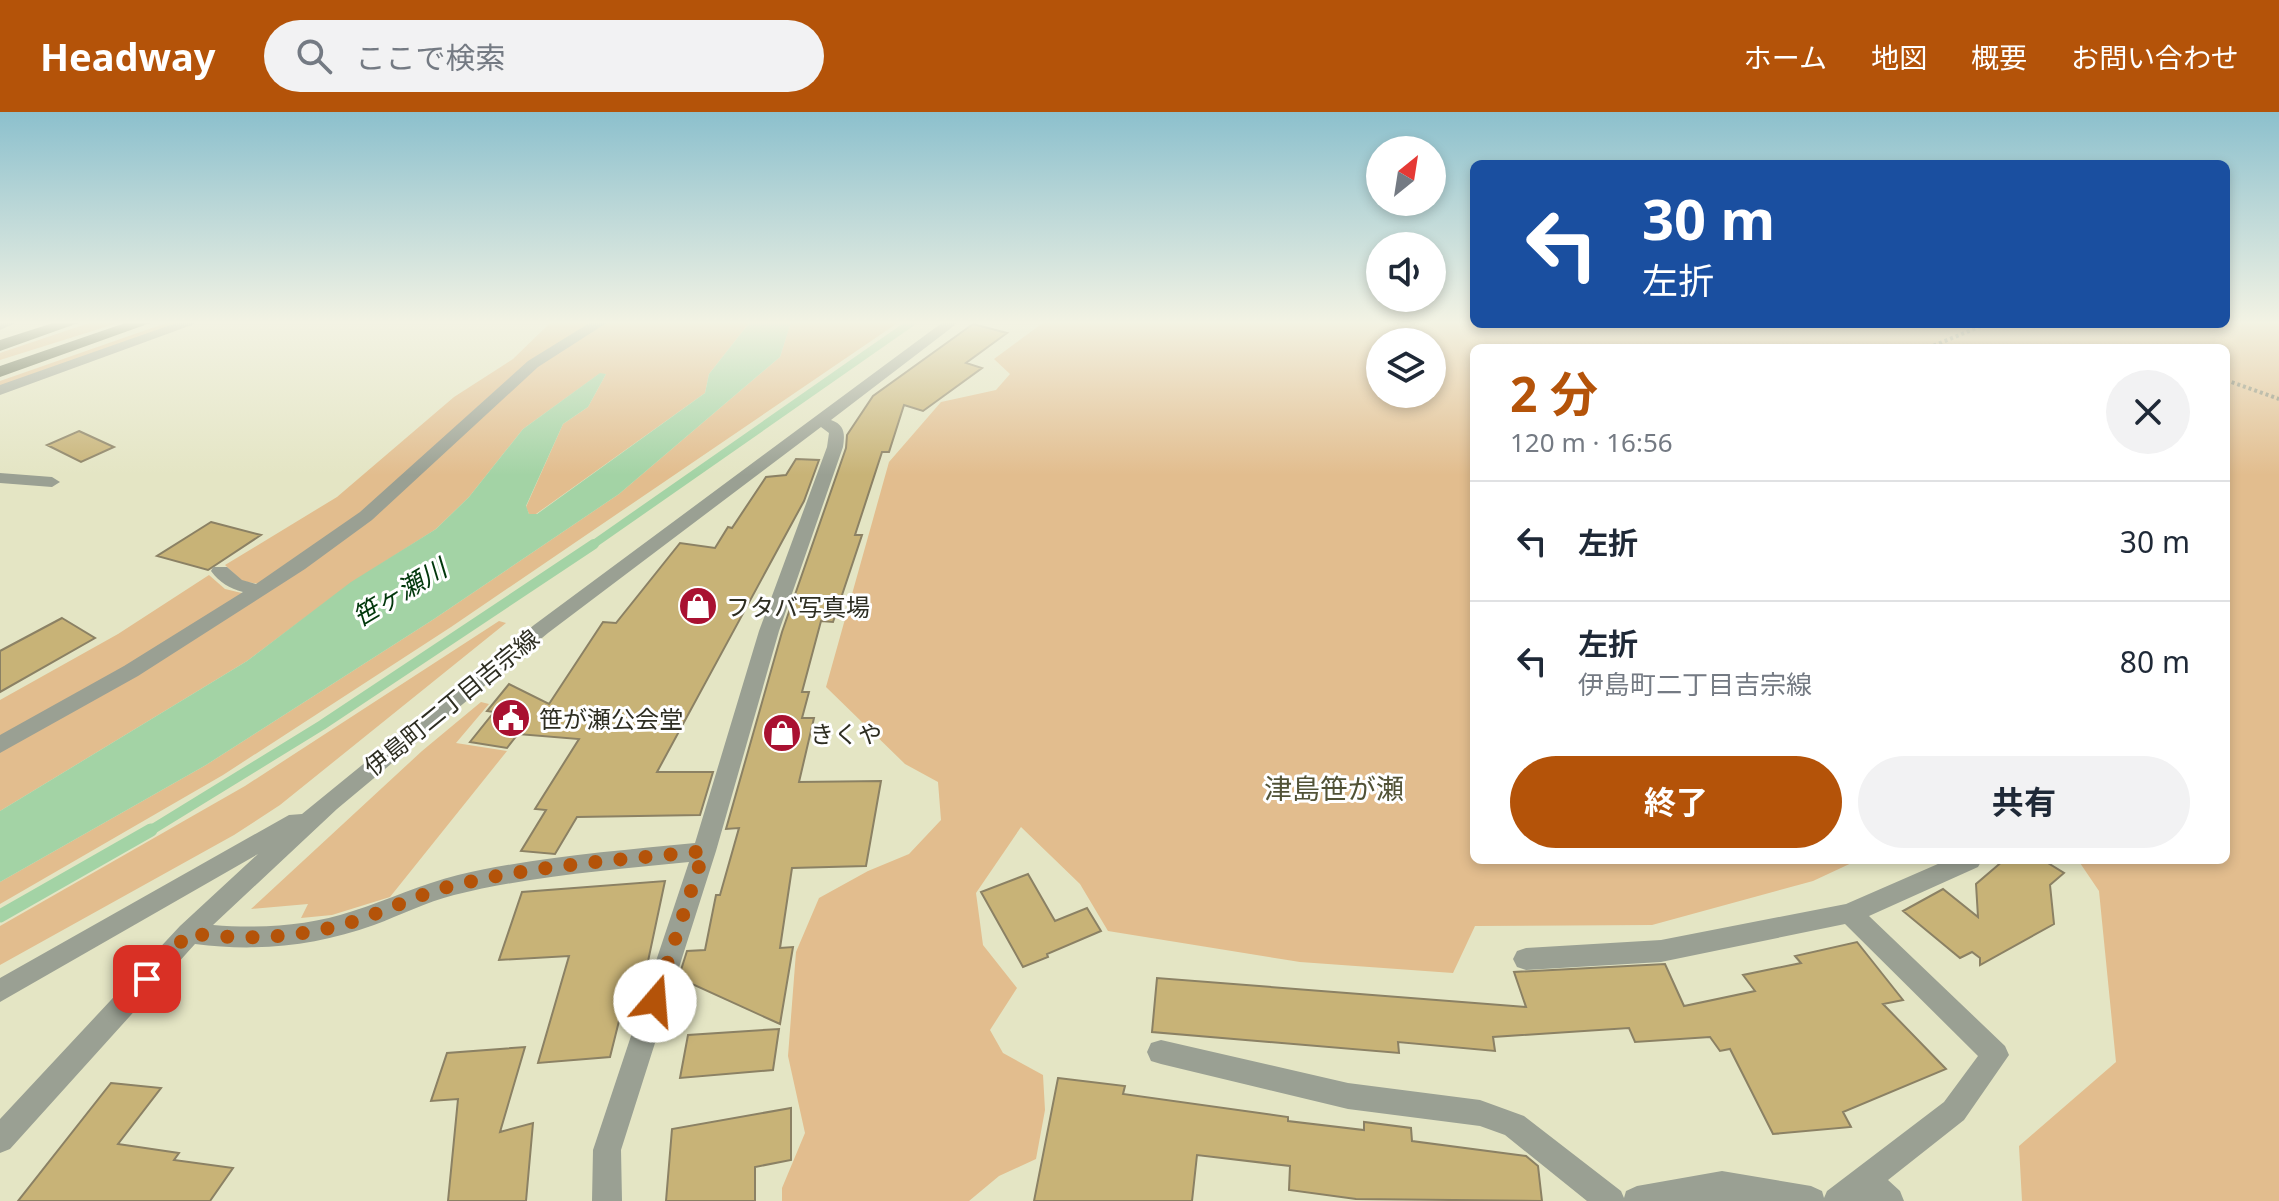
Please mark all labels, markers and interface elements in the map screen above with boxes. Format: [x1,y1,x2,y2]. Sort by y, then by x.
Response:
search box [264,20,824,92]
text: Headway [40,30,216,82]
icon: search [292,34,336,78]
text: ここで検索 [356,37,506,78]
text: ホーム [1744,38,1827,76]
text: 地図 [1871,38,1927,76]
text: 概要 [1971,38,2027,76]
text: お問い合わせ [2071,38,2239,76]
north arrow [1366,136,1446,216]
map controls [1366,136,1446,408]
text: 30 m [1642,180,1775,256]
icon: left [1510,192,1614,296]
button: sound [1366,232,1446,312]
text: 左折 [1642,256,1714,305]
button: layers [1366,328,1446,408]
text: 2 分 [1510,361,1598,426]
button: close [2106,370,2190,454]
text: 120 m · 16:56 [1510,424,1673,460]
icon: left [1510,519,1554,563]
text: 30 m [2120,521,2190,562]
text: 左折 [1578,522,1638,563]
water label: 笹ヶ瀬川 [345,548,455,634]
shop icon: フタバ写真場 [677,585,719,627]
place label: フタバ写真場 [726,590,870,623]
street label: 伊島町二丁目吉宗線 [357,621,545,783]
text: 左折 [1578,623,1638,664]
icon: left [1510,639,1554,683]
text: 80 m [2120,641,2190,682]
text: 伊島町二丁目吉宗線 [1578,666,1812,702]
public building icon: 笹が瀬公会堂 [490,697,532,739]
place label: 笹が瀬公会堂 [539,702,683,735]
shop icon: きくや [761,712,803,754]
place label: きくや [810,717,882,750]
button: 終了 [1510,756,1842,848]
button: 共有 [1858,756,2190,848]
district label: 津島笹が瀬 [1264,769,1404,807]
pin [113,945,181,1013]
icon: arrive [125,957,169,1001]
position arrow [613,959,697,1043]

